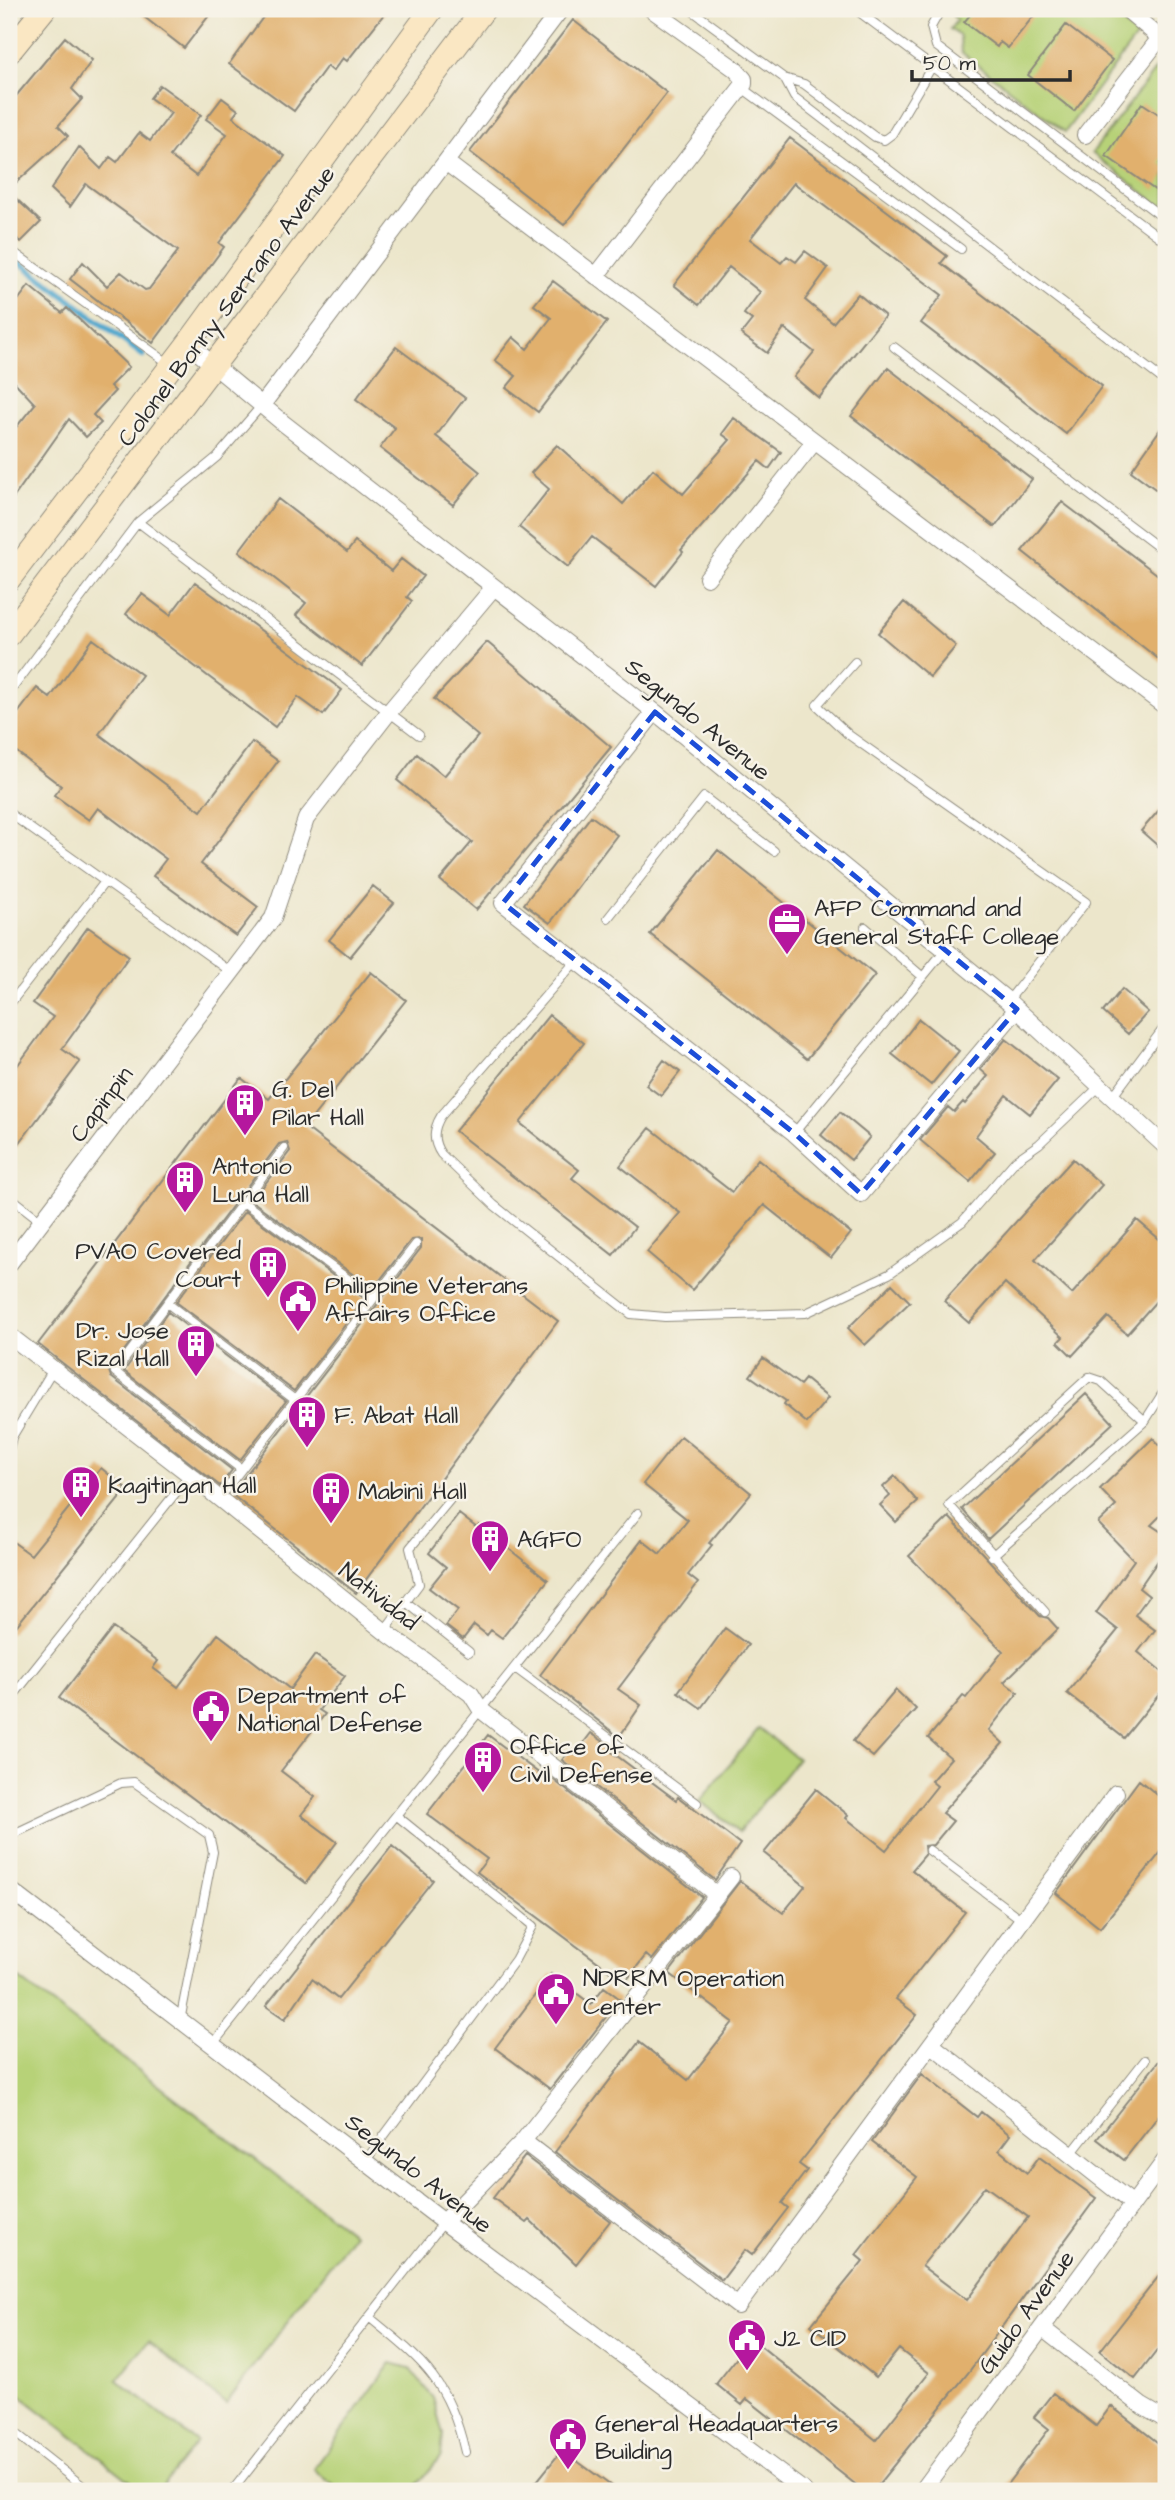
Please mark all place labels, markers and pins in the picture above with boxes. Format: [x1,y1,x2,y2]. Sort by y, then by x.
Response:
place label: AFP Command and General Staff College [814,892,1059,955]
office icon: AFP Command and General Staff College [766,901,808,956]
place label: G. Del Pilar Hall [272,1073,364,1135]
building icon: G. Del Pilar Hall [224,1082,266,1137]
place label: Antonio Luna Hall [212,1150,309,1212]
building icon: Antonio Luna Hall [164,1159,206,1214]
place label: PVAO Covered Court [75,1235,241,1297]
building icon: PVAO Covered Court [247,1244,289,1299]
place label: Philippine Veterans Affairs Office [325,1269,528,1331]
public building icon: Philippine Veterans Affairs Office [277,1278,319,1333]
place label: Dr. Jose Rizal Hall [76,1314,169,1376]
building icon: Dr. Jose Rizal Hall [175,1323,217,1378]
building icon: F. Abat Hall [286,1394,328,1449]
place label: F. Abat Hall [334,1399,458,1433]
building icon: Kagitingan Hall [60,1464,102,1519]
place label: Kagitingan Hall [108,1469,257,1504]
building icon: Mabini Hall [310,1470,352,1525]
place label: Mabini Hall [358,1475,467,1509]
building icon: AGFO [469,1518,511,1573]
place label: AGFO [517,1523,582,1557]
place label: Department of National Defense [238,1679,423,1741]
public building icon: Department of National Defense [190,1688,232,1743]
place label: Office of Civil Defense [510,1730,653,1792]
building icon: Office of Civil Defense [462,1739,504,1794]
place label: NDRRM Operation Center [583,1962,784,2024]
public building icon: NDRRM Operation Center [535,1971,577,2026]
public building icon: J2 CID [726,2317,768,2372]
place label: J2 CID [774,2322,846,2356]
place label: General Headquarters Building [595,2407,838,2470]
public building icon: General Headquarters Building [547,2416,589,2471]

